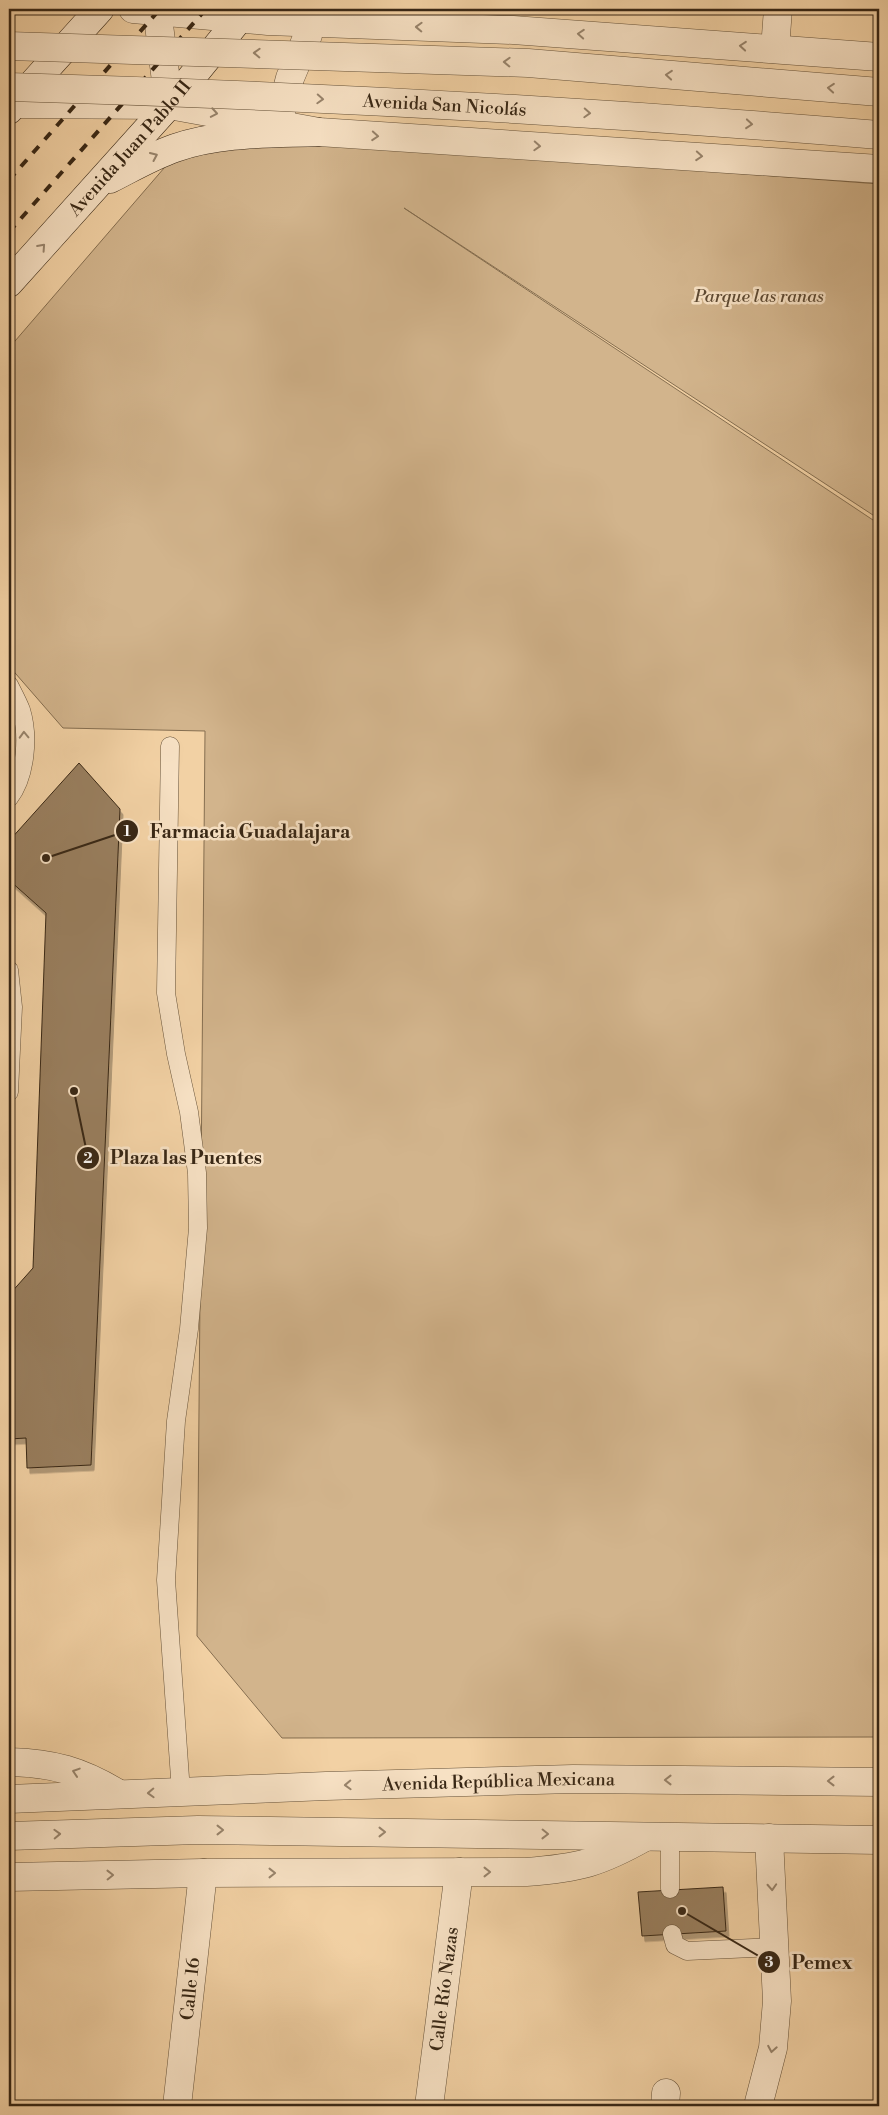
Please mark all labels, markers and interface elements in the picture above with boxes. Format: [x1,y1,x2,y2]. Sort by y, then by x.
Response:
one-way arrow [415,22,422,32]
one-way arrow [577,29,585,40]
one-way arrow [739,41,747,52]
one-way arrow [253,48,261,59]
one-way arrow [502,57,510,68]
one-way arrow [664,69,672,80]
street label: Avenida Juan Pablo II [63,75,196,222]
one-way arrow [826,82,834,93]
street label: Avenida San Nicolás [361,89,527,121]
one-way arrow [316,94,324,105]
one-way arrow [210,107,219,117]
one-way arrow [583,108,591,119]
one-way arrow [745,119,753,130]
one-way arrow [371,130,379,141]
one-way arrow [533,141,541,152]
one-way arrow [696,151,704,162]
one-way arrow [149,152,158,163]
one-way arrow [36,243,45,252]
park label: Parque las ranas [693,285,824,308]
one-way arrow [19,731,30,739]
callout: Farmacia Guadalajara [114,814,360,848]
text: Farmacia Guadalajara [150,820,351,844]
text: 1 [123,822,131,841]
callout: Plaza las Puentes [75,1141,272,1175]
text: Plaza las Puentes [110,1146,262,1170]
text: 2 [83,1149,93,1168]
street label: Avenida República Mexicana [381,1767,616,1796]
one-way arrow [72,1768,80,1778]
one-way arrow [664,1775,672,1785]
one-way arrow [826,1776,834,1786]
one-way arrow [344,1780,352,1790]
one-way arrow [146,1787,154,1798]
one-way arrow [216,1825,224,1835]
one-way arrow [379,1827,387,1837]
one-way arrow [54,1829,62,1840]
one-way arrow [542,1829,549,1839]
one-way arrow [484,1867,492,1877]
one-way arrow [269,1868,277,1878]
one-way arrow [106,1870,114,1880]
one-way arrow [766,1883,777,1891]
street label: Calle Río Nazas [425,1925,463,2052]
callout: Pemex [757,1945,862,1979]
text: Pemex [792,1951,852,1975]
text: 3 [764,1953,774,1972]
street label: Calle 16 [175,1956,205,2021]
one-way arrow [767,2045,777,2054]

